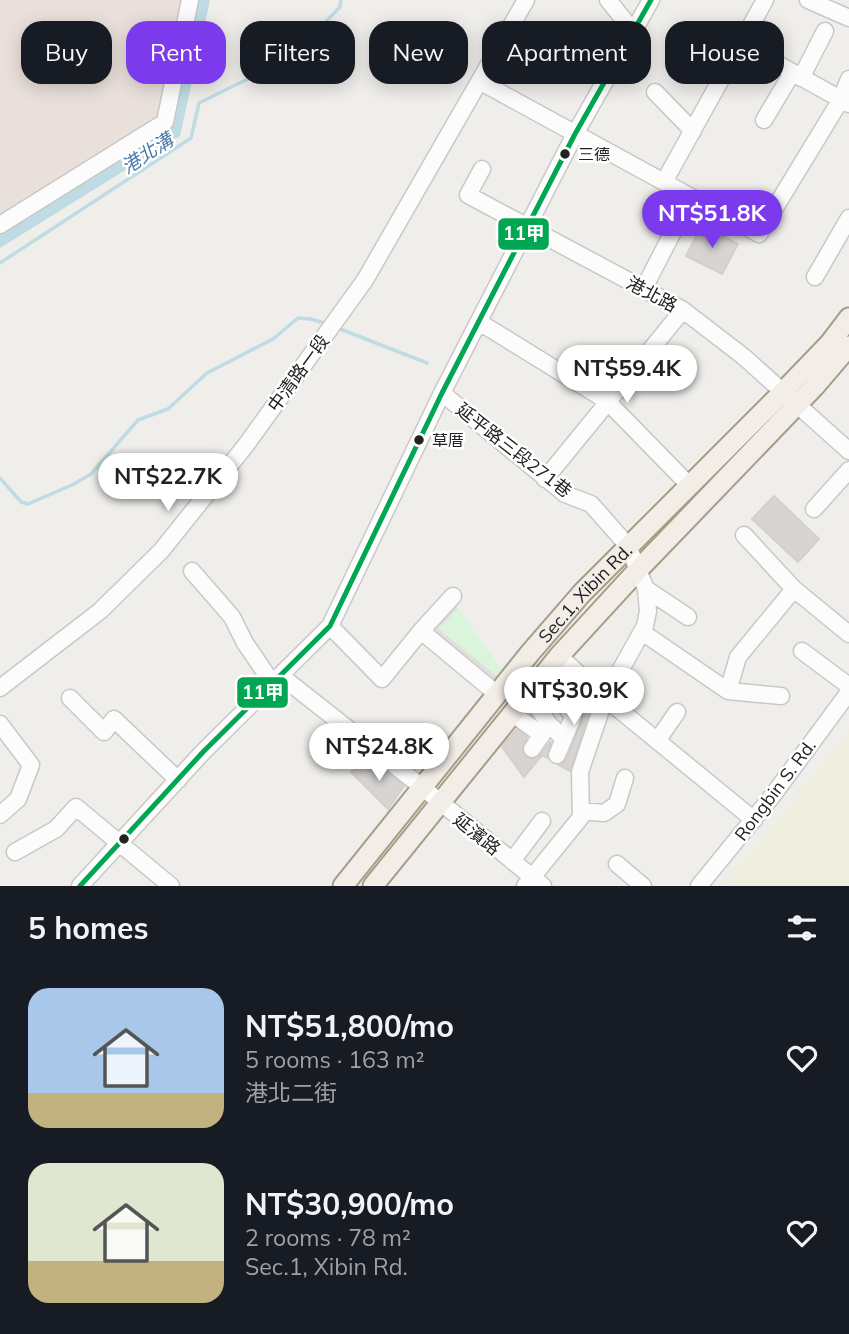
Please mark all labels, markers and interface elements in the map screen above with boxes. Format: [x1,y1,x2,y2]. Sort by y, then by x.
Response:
chip: Buy [21,21,112,84]
chip: Rent [126,21,226,84]
chip: Filters [240,21,355,84]
chip: New [369,21,468,84]
chip: Apartment [482,21,651,84]
chip: House [665,21,784,84]
water label: 港北溝 [117,126,180,179]
place label: 三德 [578,144,610,164]
marker: 三德 [558,147,572,161]
pin: NT$51.8K [640,190,784,250]
text: NT$51.8K [658,198,766,227]
line badge: 11甲 [497,217,550,251]
text: 11甲 [503,221,545,245]
street label: 港北路 [623,271,681,317]
street label: 中清路一段 [262,330,334,416]
pin: NT$59.4K [555,346,699,405]
text: NT$59.4K [573,353,681,382]
street label: 延平路三段271巷 [452,398,576,502]
place label: 草厝 [432,430,464,450]
marker: 草厝 [412,433,426,447]
pin: NT$22.7K [96,454,240,513]
text: NT$22.7K [114,461,222,490]
street label: Sec.1, Xibin Rd. [533,539,636,647]
pin: NT$30.9K [502,668,646,727]
text: NT$30.9K [520,675,628,704]
line badge: 11甲 [236,676,289,709]
text: 11甲 [242,680,284,704]
pin: NT$24.8K [307,724,451,783]
text: NT$24.8K [325,731,433,760]
street label: Rongbin S. Rd. [729,735,821,845]
street label: 延濱路 [449,808,505,860]
unlabelled marker [117,832,131,846]
text: 5 homes [28,909,149,947]
icon: filters [783,909,821,947]
text: NT$51,800/mo [245,1007,454,1045]
icon: home [84,1016,168,1100]
icon: heart [783,1039,821,1077]
text: 5 rooms · 163 m² [245,1045,425,1074]
text: 港北二街 [245,1078,337,1107]
text: NT$30,900/mo [245,1185,454,1223]
icon: home [84,1191,168,1275]
icon: heart [783,1214,821,1252]
text: 2 rooms · 78 m² [245,1223,411,1252]
text: Sec.1, Xibin Rd. [245,1252,408,1281]

